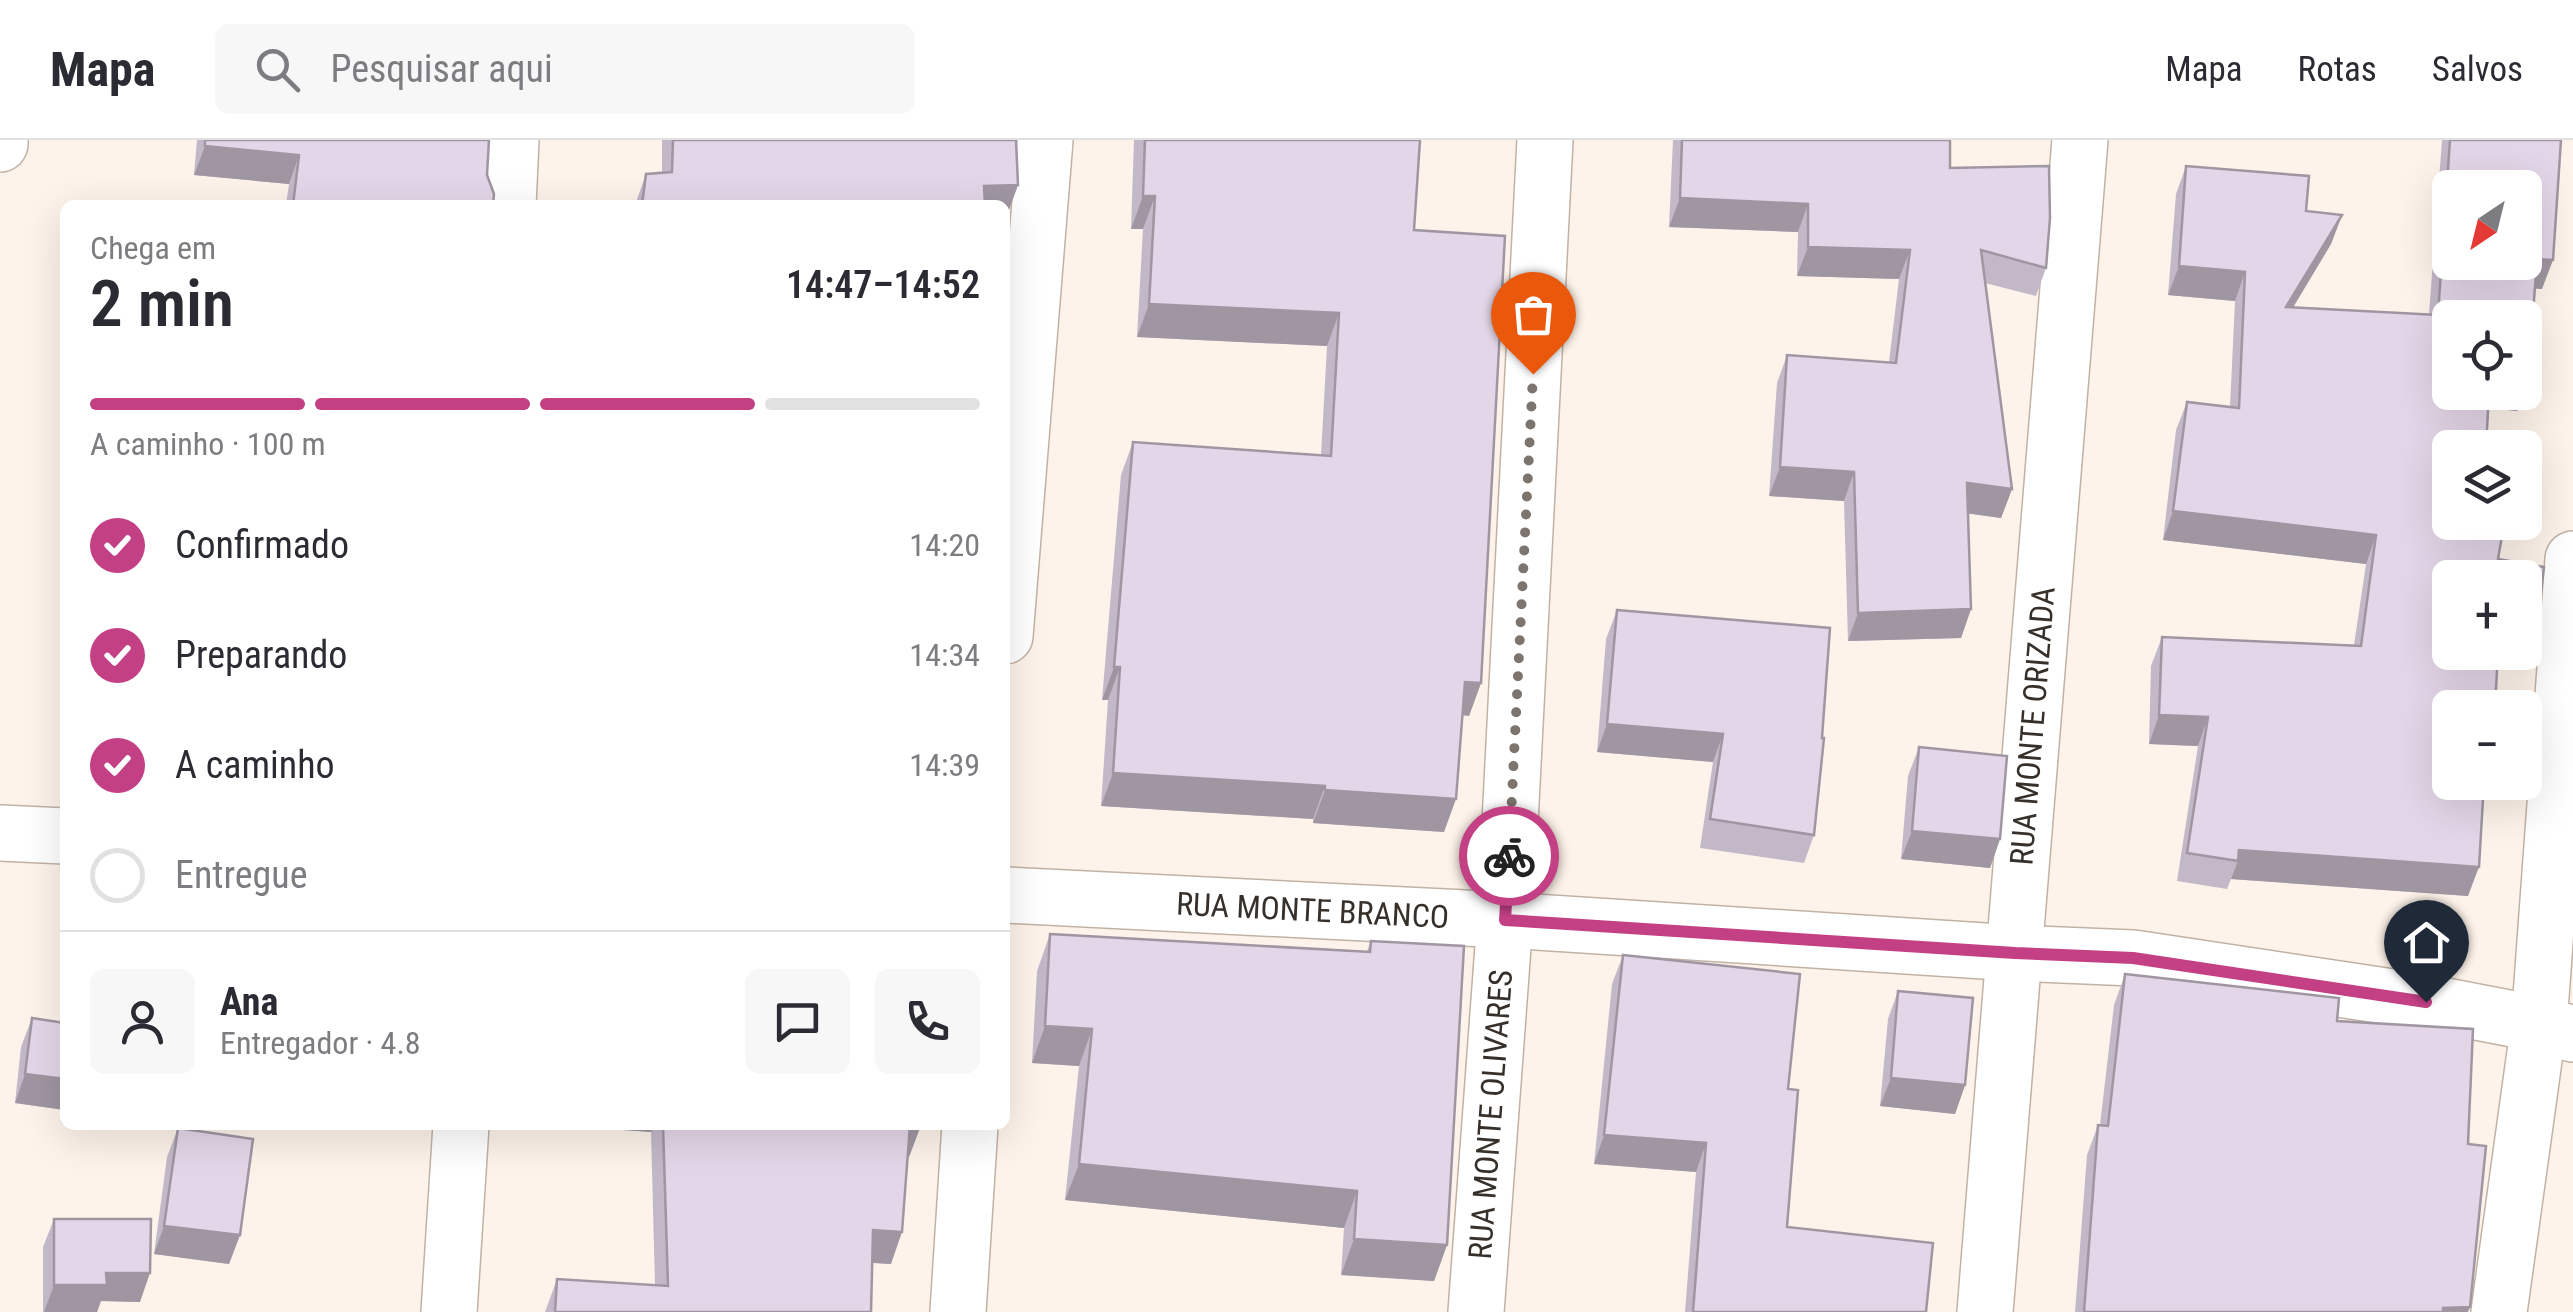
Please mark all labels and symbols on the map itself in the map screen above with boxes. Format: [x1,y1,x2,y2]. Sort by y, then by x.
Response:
north arrow [2432,170,2542,280]
pin [1491,272,1576,375]
street label: RUA MONTE ORIZADA [2002,585,2063,867]
courier [1459,806,1559,906]
street label: RUA MONTE BRANCO [1175,885,1450,936]
pin [2384,900,2469,1003]
street label: RUA MONTE OLIVARES [1461,968,1520,1261]

